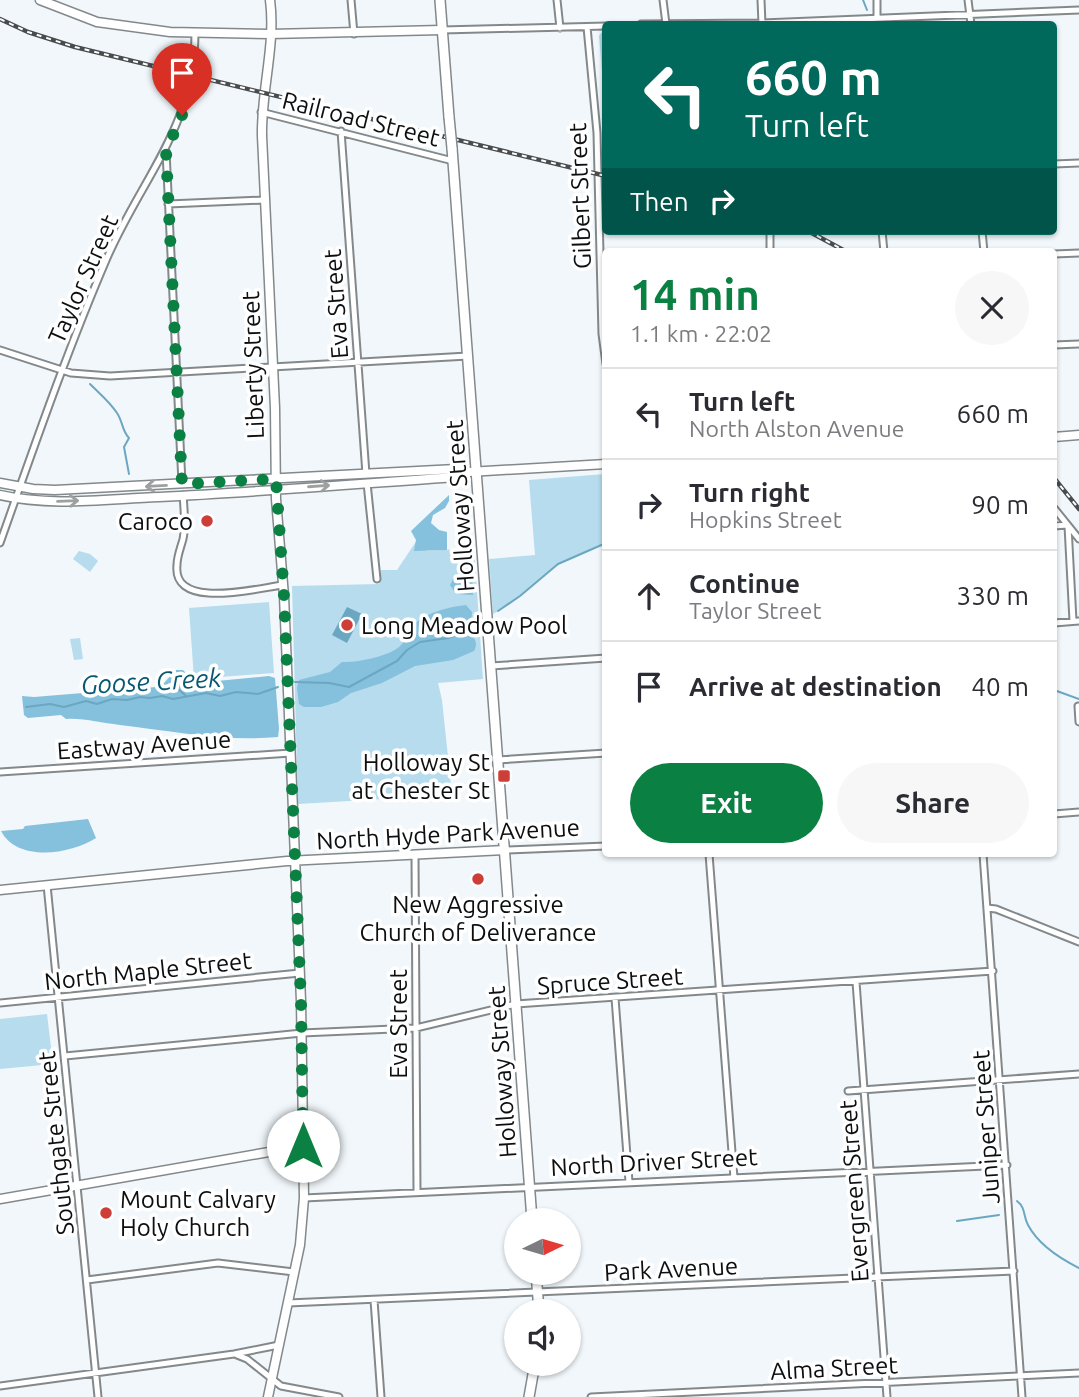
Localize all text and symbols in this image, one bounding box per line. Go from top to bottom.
pin [152,43,212,115]
icon: left [630,49,721,140]
text: 660 m [745,49,882,104]
icon: arrive [163,54,201,92]
street label: Railroad Street [279,86,443,152]
text: Turn left [745,107,869,143]
street label: Gilbert Street [564,122,596,270]
icon: right [703,182,741,220]
text: Then [630,187,689,216]
street label: Taylor Street [43,210,124,348]
street label: Eva Street [319,248,353,360]
text: 14 min [630,271,760,318]
button: close [955,271,1029,345]
street label: Liberty Street [237,290,269,439]
text: 1.1 km · 22:02 [630,321,772,346]
text: Turn left [689,387,795,416]
icon: left [630,395,668,433]
text: 660 m [957,399,1029,428]
text: North Alston Avenue [689,416,904,441]
street label: Holloway Street [440,419,479,593]
text: Turn right [689,478,810,507]
one-way arrow [145,479,168,492]
one-way arrow [307,480,330,493]
icon: right [630,486,668,524]
text: 90 m [971,490,1029,519]
one-way arrow [56,494,79,508]
text: Hopkins Street [689,507,842,532]
place label: Caroco [118,508,193,535]
marker: Caroco [199,513,215,529]
text: Continue [689,569,800,598]
icon: ahead [630,577,668,615]
text: 330 m [957,581,1029,610]
text: Taylor Street [689,598,821,623]
place label: Long Meadow Pool [361,612,567,639]
marker: Long Meadow Pool [339,617,355,633]
water label: Goose Creek [80,663,223,699]
icon: arrive [630,668,668,706]
text: Arrive at destination [689,672,942,701]
text: 40 m [971,672,1029,701]
street label: Eastway Avenue [56,725,232,765]
place label: Holloway St at Chester St [351,749,491,804]
button: Exit [630,763,823,843]
button: Share [837,763,1029,843]
marker: Holloway St at Chester St [496,768,512,784]
street label: North Hyde Park Avenue [315,814,581,854]
marker: New Aggressive Church of Deliverance [470,871,486,887]
place label: New Aggressive Church of Deliverance [360,891,596,946]
street label: North Maple Street [43,947,253,995]
street label: Spruce Street [536,962,684,1000]
street label: Eva Street [385,969,412,1079]
street label: Holloway Street [482,985,521,1159]
street label: Southgate Street [33,1049,79,1236]
street label: Juniper Street [967,1049,1005,1205]
street label: Evergreen Street [834,1098,874,1283]
position arrow [266,1109,340,1183]
street label: North Driver Street [550,1143,759,1181]
place label: Mount Calvary Holy Church [120,1186,276,1241]
marker: Mount Calvary Holy Church [98,1205,114,1221]
north arrow [504,1208,581,1284]
map controls [504,1208,581,1376]
street label: Park Avenue [603,1252,739,1286]
button: sound [504,1299,581,1376]
street label: Alma Street [770,1351,899,1385]

